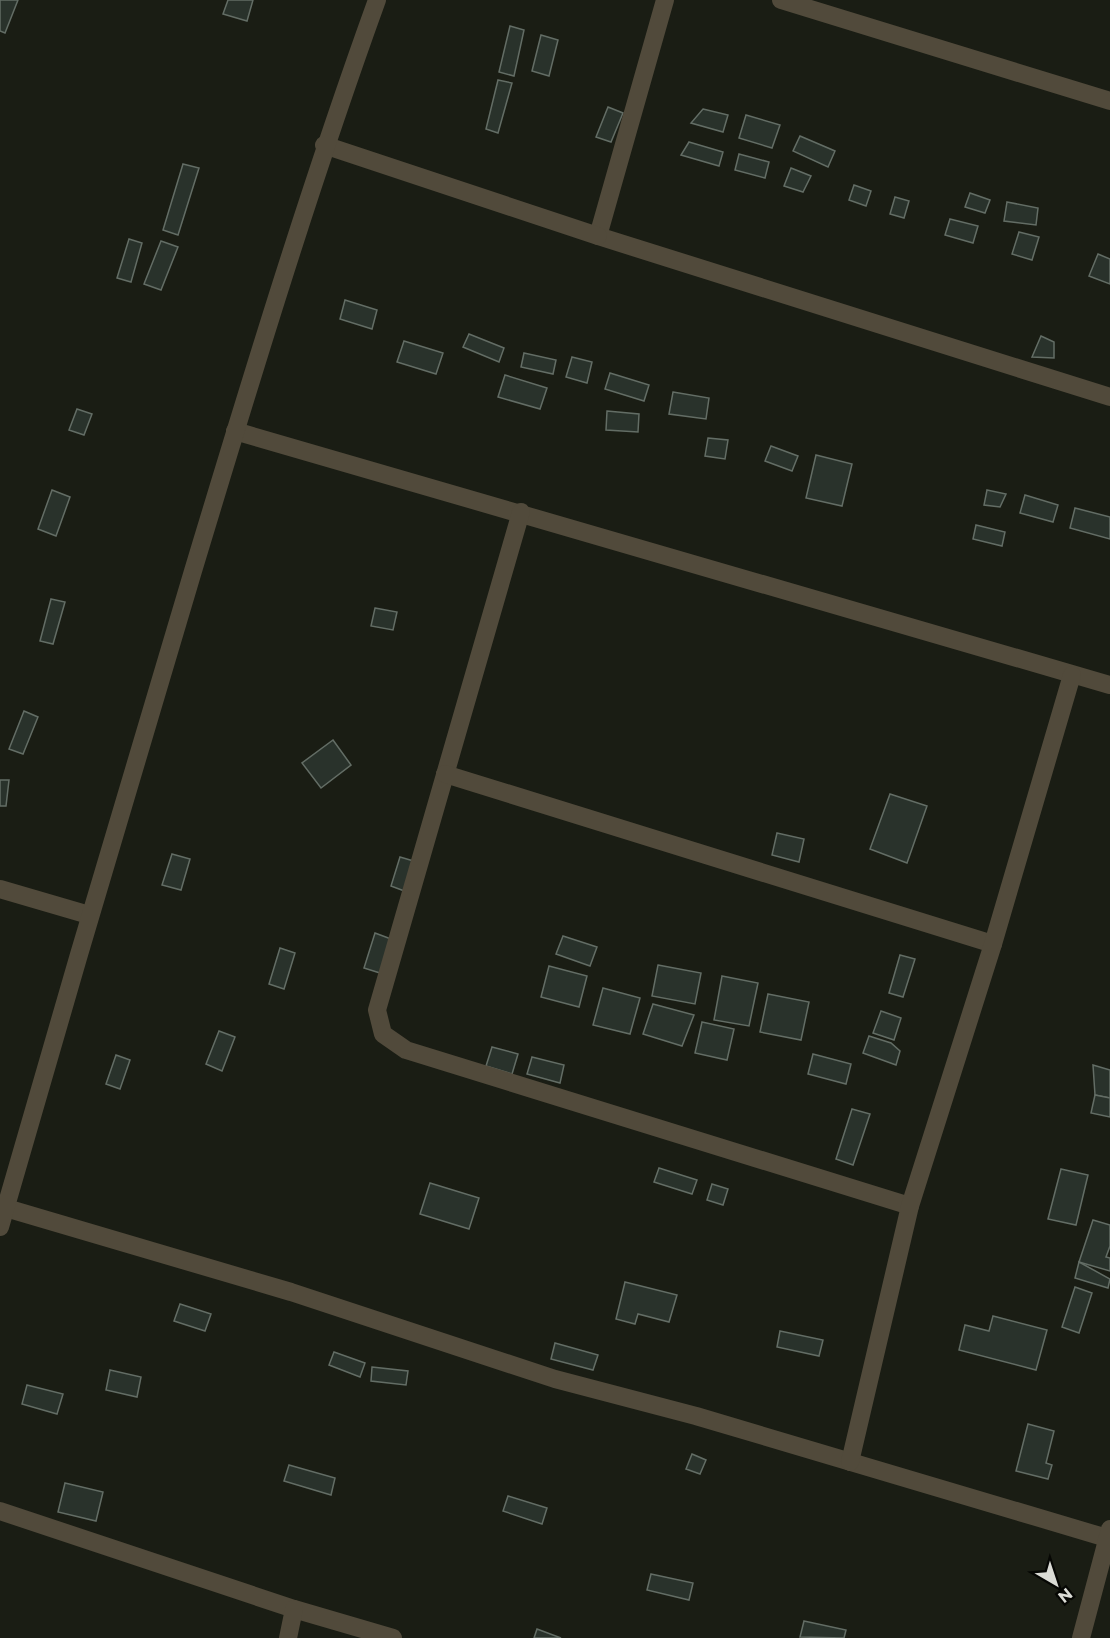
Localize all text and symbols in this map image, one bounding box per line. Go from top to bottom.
north arrow [1026,1554,1086,1614]
text: N [1054,1584,1076,1607]

